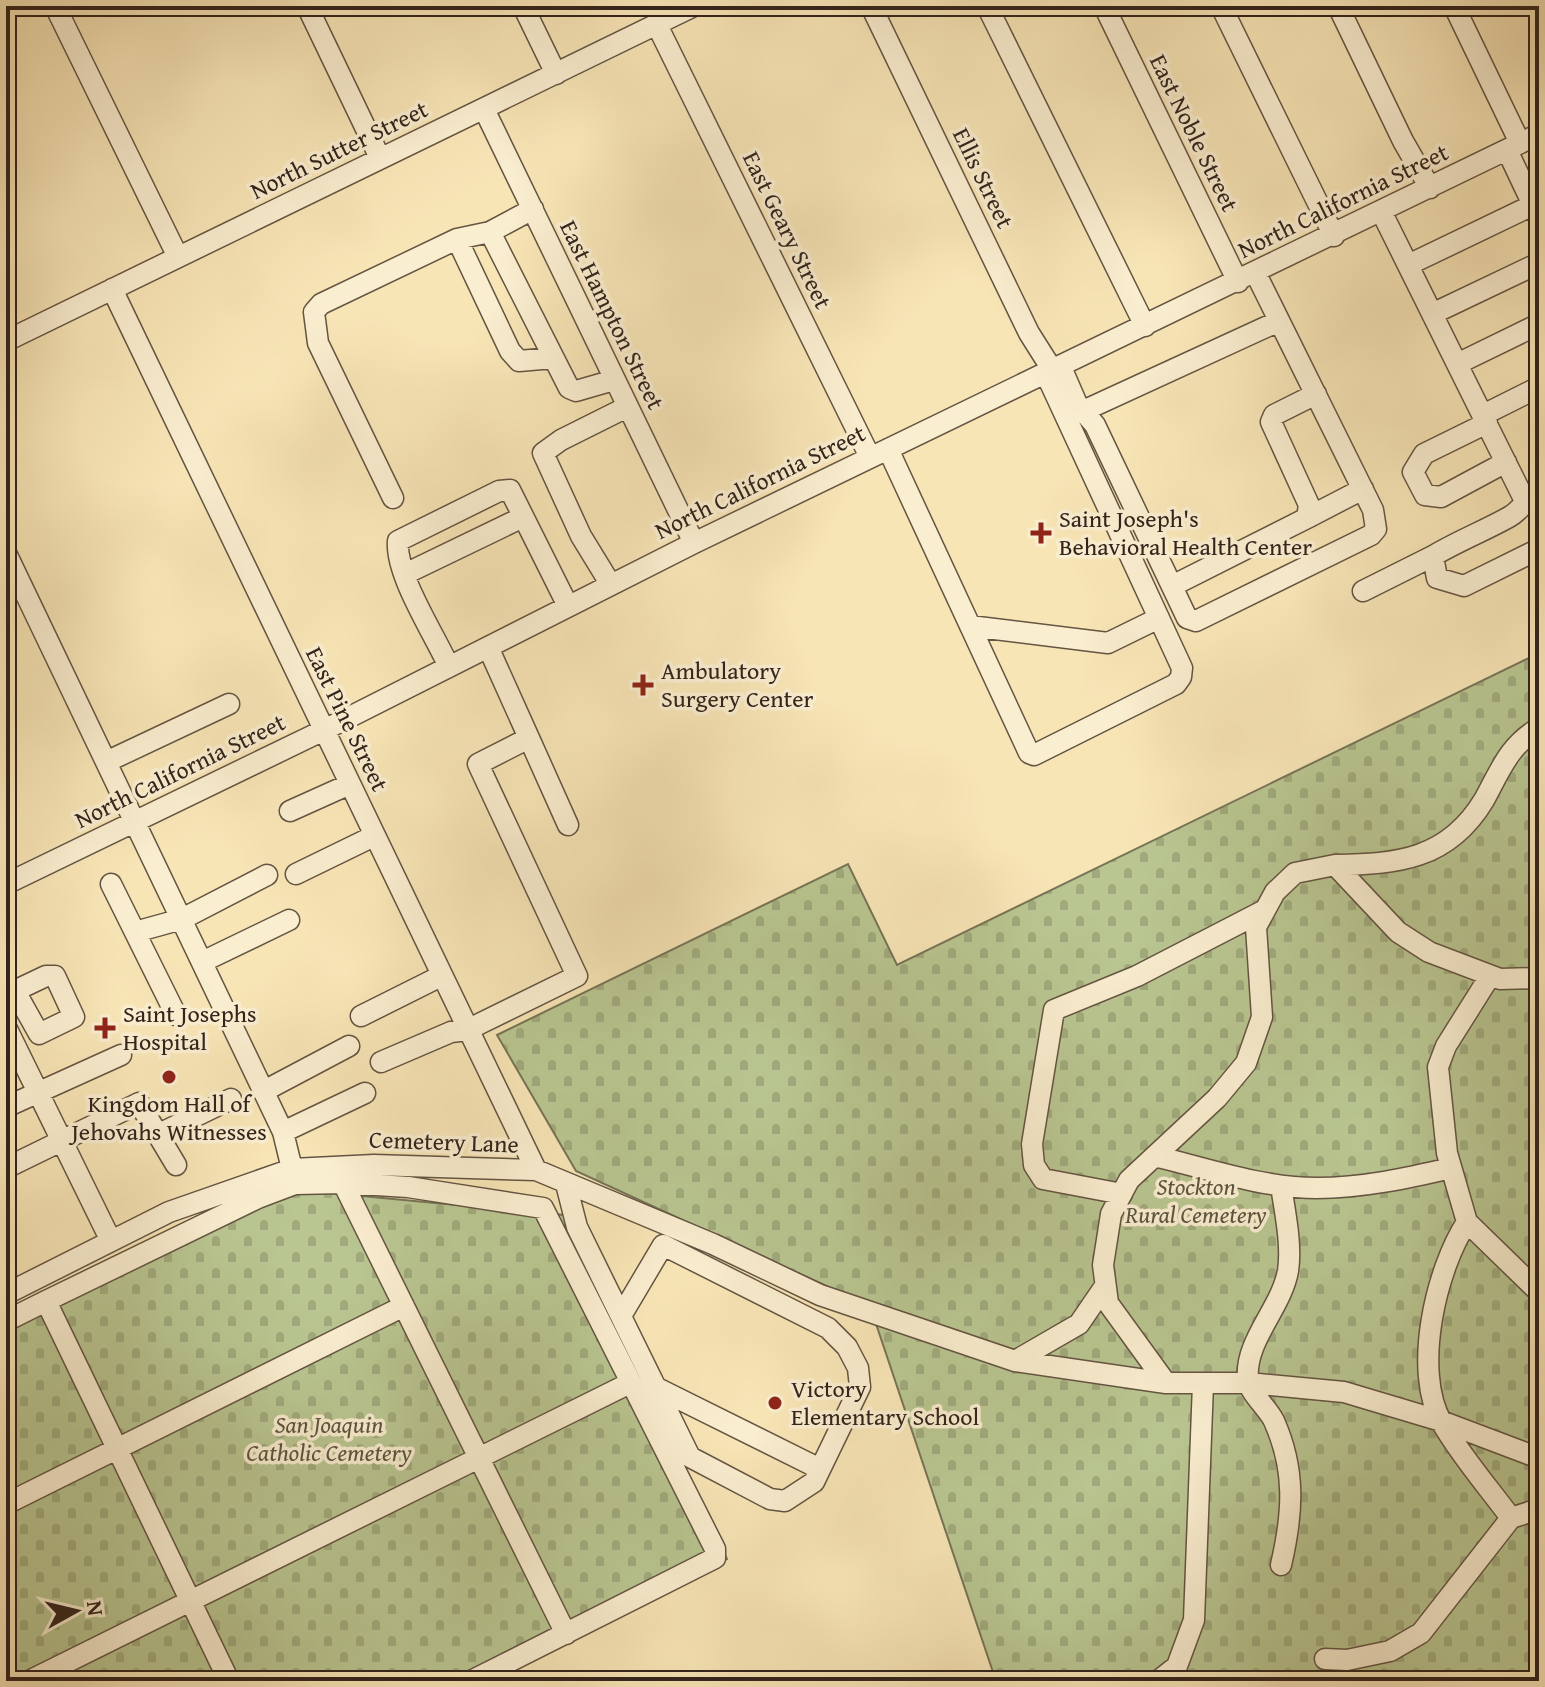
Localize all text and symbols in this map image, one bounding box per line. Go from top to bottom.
street label: East Noble Street [1141,48,1248,218]
street label: North Sutter Street [244,91,434,208]
street label: Ellis Street [944,122,1023,234]
street label: North California Street [1232,134,1454,267]
street label: East Geary Street [734,145,841,315]
street label: East Hampton Street [551,214,674,416]
street label: North California Street [649,415,871,548]
place label: Saint Joseph's Behavioral Health Center [1059,501,1312,564]
marker: Saint Joseph's Behavioral Health Center [1030,522,1052,544]
street label: East Pine Street [297,640,398,798]
place label: Ambulatory Surgery Center [661,653,813,716]
marker: Ambulatory Surgery Center [632,674,654,696]
street label: North California Street [69,704,291,837]
place label: Saint Josephs Hospital [123,996,257,1059]
marker: Saint Josephs Hospital [94,1017,116,1039]
marker: Kingdom Hall of Jehovahs Witnesses [160,1068,178,1086]
place label: Kingdom Hall of Jehovahs Witnesses [68,1086,267,1149]
street label: Cemetery Lane [369,1121,519,1162]
park label: Stockton Rural Cemetery [1124,1169,1267,1232]
place label: Victory Elementary School [791,1371,979,1434]
marker: Victory Elementary School [766,1394,784,1412]
park label: San Joaquin Catholic Cemetery [246,1407,412,1470]
north arrow [36,1571,116,1651]
text: N [79,1599,113,1618]

